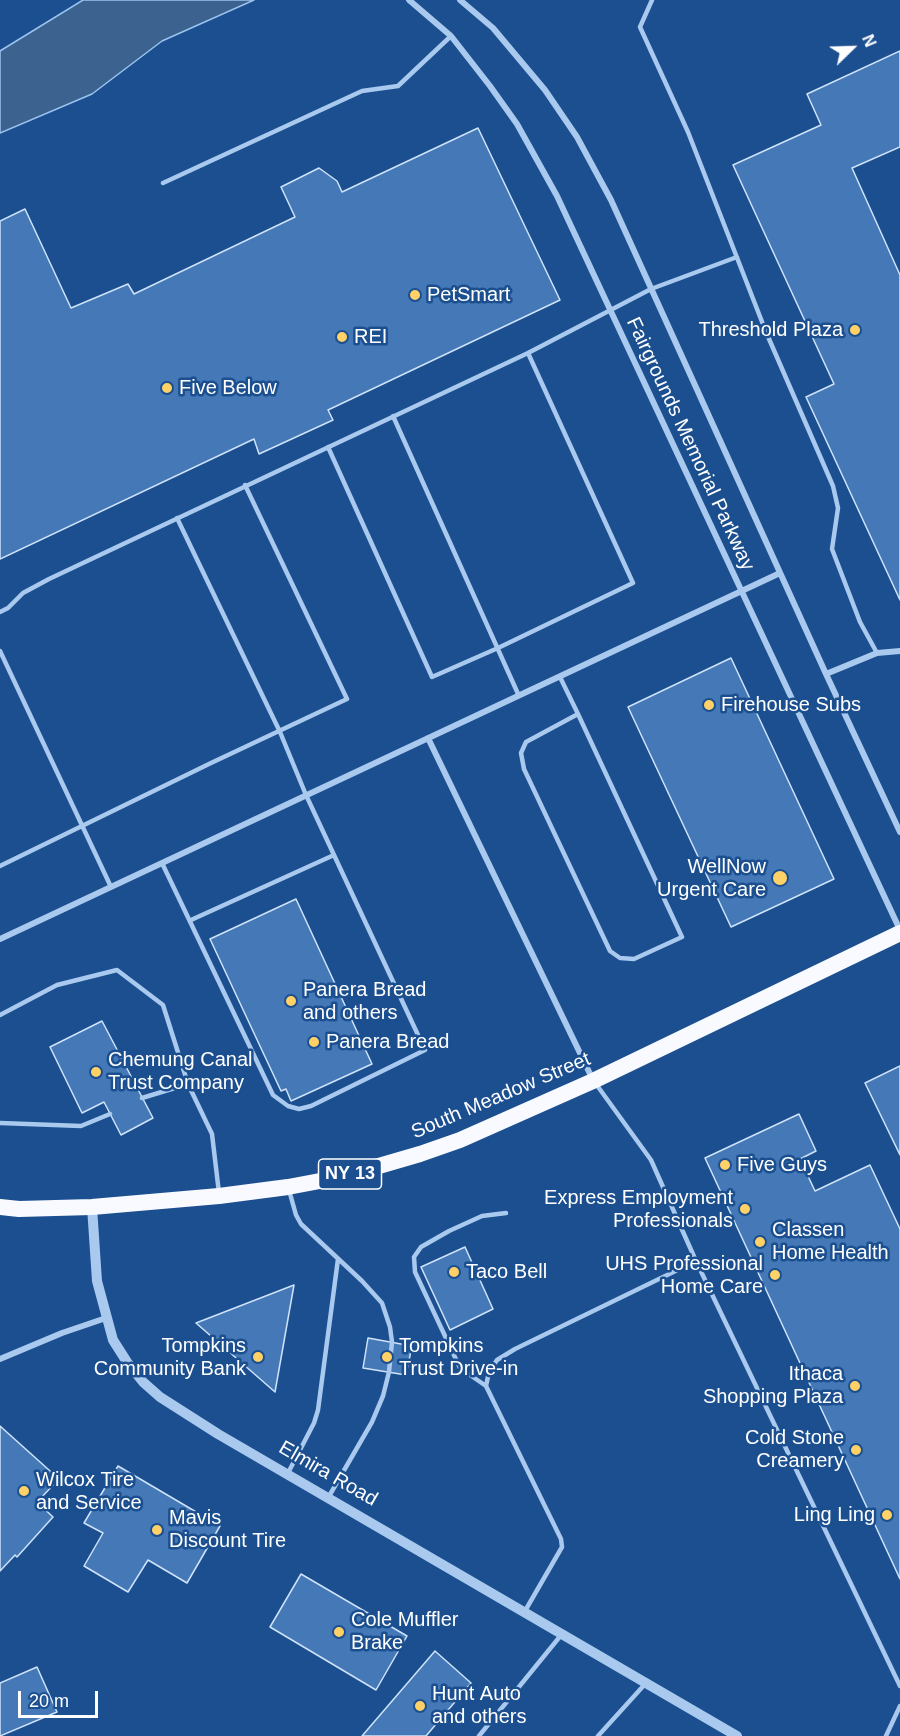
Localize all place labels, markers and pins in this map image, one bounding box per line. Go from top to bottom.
place label: PetSmart [427,283,510,307]
marker: PetSmart [408,288,422,302]
place label: Threshold Plaza [698,318,843,342]
marker: Threshold Plaza [848,323,862,337]
place label: REI [354,325,387,349]
marker: REI [335,330,349,344]
place label: Five Below [179,376,277,400]
marker: Five Below [160,381,174,395]
place label: Firehouse Subs [721,693,861,717]
marker: Firehouse Subs [702,698,716,712]
place label: WellNow Urgent Care [657,855,766,902]
marker: WellNow Urgent Care [771,869,789,887]
place label: Panera Bread and others [303,978,426,1025]
marker: Panera Bread and others [284,994,298,1008]
place label: Panera Bread [326,1030,449,1054]
marker: Panera Bread [307,1035,321,1049]
place label: Chemung Canal Trust Company [108,1048,253,1095]
marker: Chemung Canal Trust Company [89,1065,103,1079]
place label: Five Guys [737,1153,827,1177]
marker: Five Guys [718,1158,732,1172]
place label: Express Employment Professionals [544,1186,733,1233]
marker: Express Employment Professionals [738,1202,752,1216]
place label: Classen Home Health [772,1218,889,1265]
marker: Classen Home Health [753,1235,767,1249]
place label: UHS Professional Home Care [605,1252,763,1299]
place label: Taco Bell [466,1260,547,1284]
marker: Taco Bell [447,1265,461,1279]
marker: UHS Professional Home Care [768,1268,782,1282]
place label: Tompkins Community Bank [94,1334,246,1381]
place label: Tompkins Trust Drive-in [399,1334,518,1381]
marker: Tompkins Community Bank [251,1350,265,1364]
marker: Tompkins Trust Drive-in [380,1350,394,1364]
place label: Ithaca Shopping Plaza [703,1362,843,1409]
marker: Ithaca Shopping Plaza [848,1379,862,1393]
place label: Cold Stone Creamery [745,1426,844,1473]
marker: Cold Stone Creamery [849,1443,863,1457]
place label: Wilcox Tire and Service [36,1468,142,1515]
marker: Wilcox Tire and Service [17,1484,31,1498]
place label: Ling Ling [794,1503,875,1527]
place label: Mavis Discount Tire [169,1506,286,1553]
marker: Ling Ling [880,1508,894,1522]
marker: Mavis Discount Tire [150,1523,164,1537]
place label: Cole Muffler Brake [351,1608,458,1655]
marker: Cole Muffler Brake [332,1625,346,1639]
place label: Hunt Auto and others [432,1682,527,1729]
marker: Hunt Auto and others [413,1699,427,1713]

